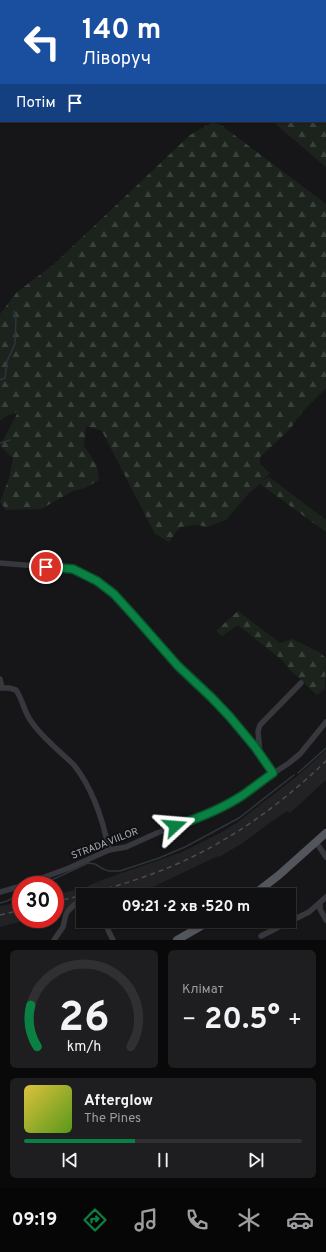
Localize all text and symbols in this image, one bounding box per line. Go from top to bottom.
text: 140 m [82,13,161,49]
icon: left [16,16,68,68]
text: Ліворуч [82,48,151,71]
icon: arrive [64,92,86,114]
text: Потім [16,94,56,113]
pin [29,550,63,584]
icon: arrive [35,556,57,578]
position arrow [154,805,196,847]
street label: STRADA VIILOR [70,825,140,863]
speed limit sign: 30 [12,876,64,928]
text: 09:21 · 2 хв · 520 m [122,898,250,917]
text: Клімат [182,982,224,998]
text: 26 [59,993,110,1046]
text: 20.5° [204,1002,280,1039]
text: − [182,1007,196,1034]
text: + [288,1007,302,1034]
text: km/h [67,1038,101,1056]
text: Afterglow [84,1092,153,1111]
text: The Pines [84,1111,141,1127]
icon: previous [59,1149,81,1171]
icon: pause [152,1149,174,1171]
icon: next [245,1149,267,1171]
icon: directions [81,1206,109,1234]
icon: music [132,1206,160,1234]
icon: phone [183,1206,211,1234]
icon: climate [235,1206,263,1234]
icon: car [286,1206,314,1234]
text: 09:19 [12,1209,57,1232]

